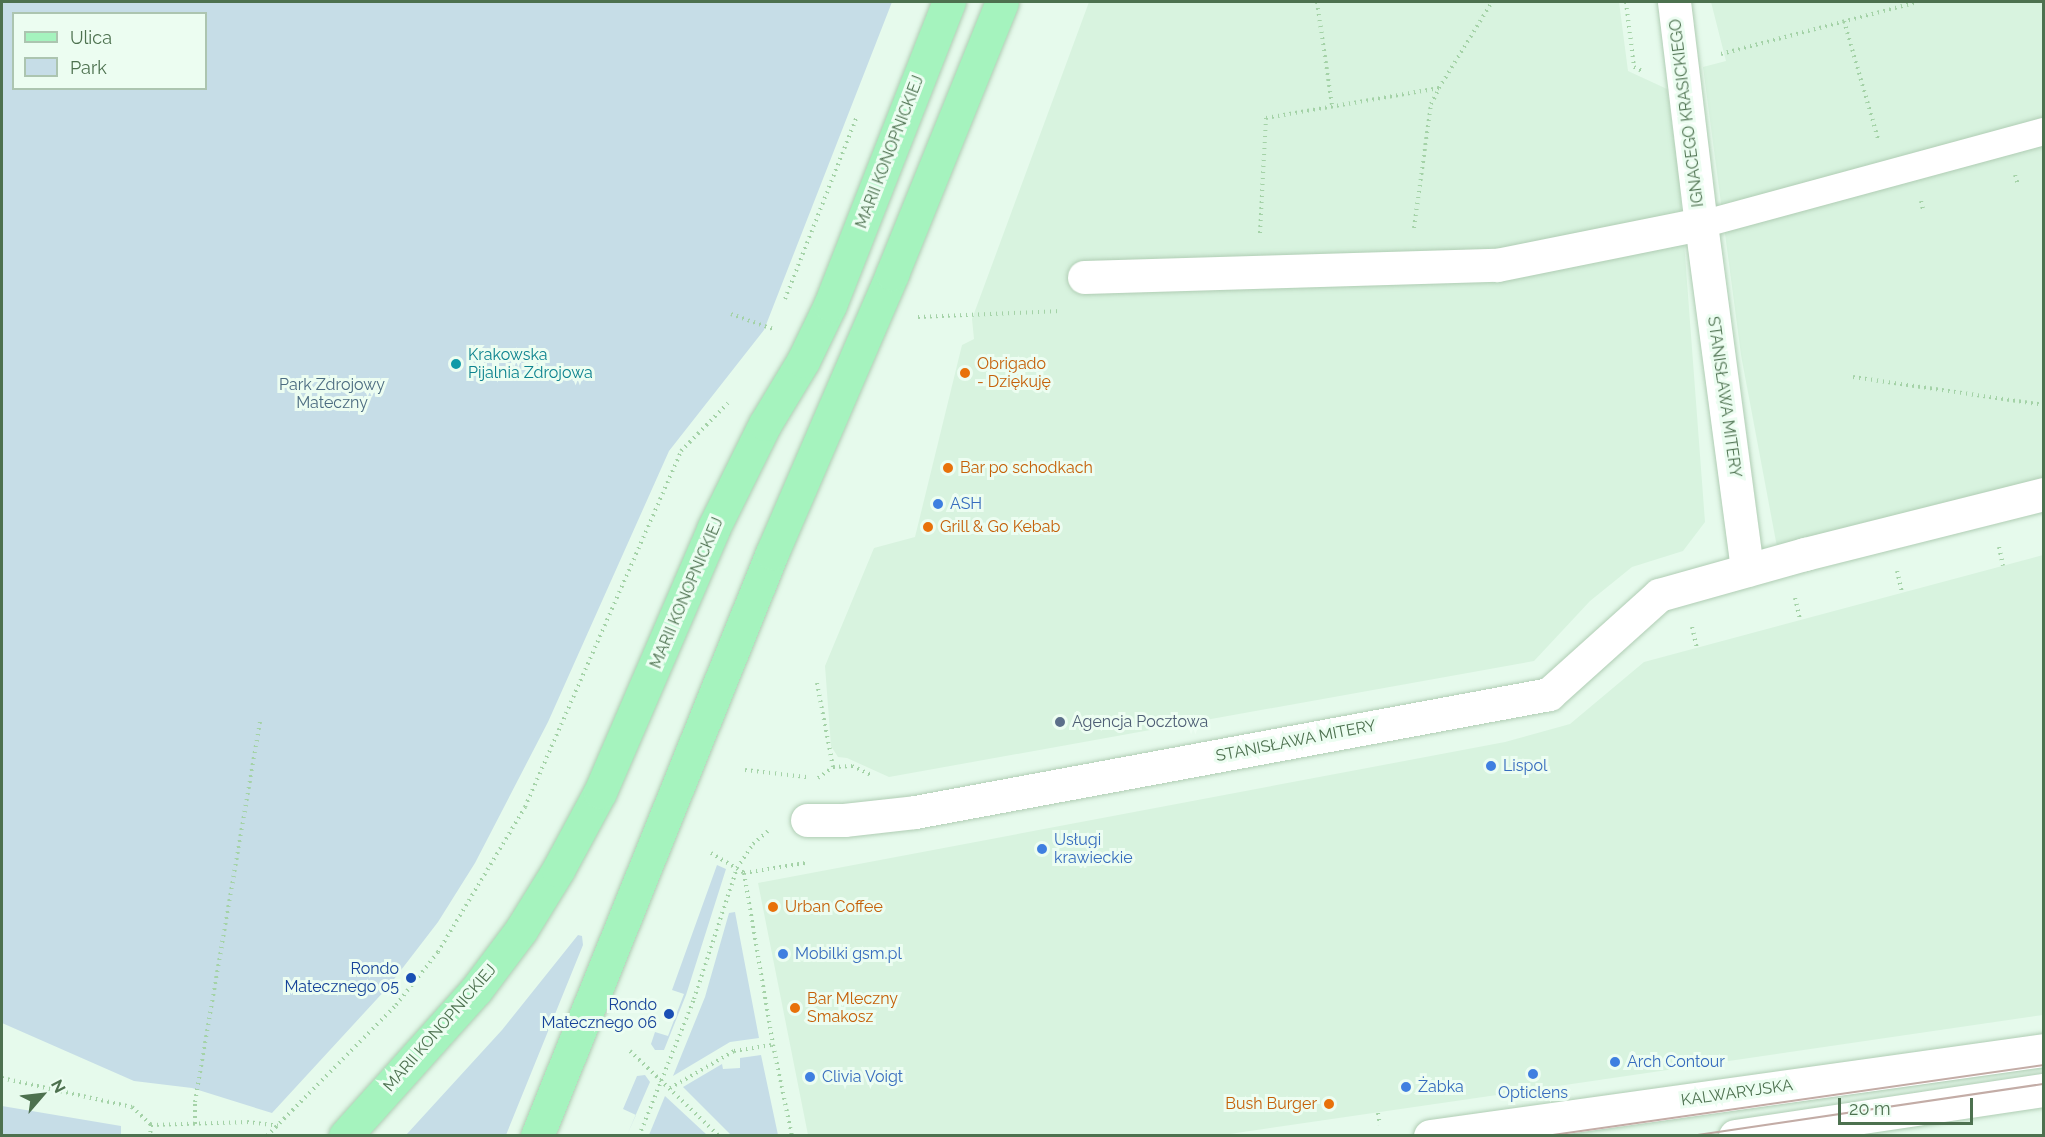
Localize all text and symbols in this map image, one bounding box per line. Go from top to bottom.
legend [12,12,207,90]
street label: IGNACEGO KRASICKIEGO [1666,18,1708,208]
text: Ulica [70,27,112,48]
text: Park [70,57,107,78]
street label: MARII KONOPNICKIEJ [852,73,928,231]
street label: STANISŁAWA MITERY [1703,315,1745,479]
place label: Krakowska Pijalnia Zdrojowa [468,345,593,383]
place label: Obrigado - Dziękuję [977,354,1051,392]
marker: Krakowska Pijalnia Zdrojowa [449,357,463,371]
marker: Obrigado - Dziękuję [958,366,972,380]
park label: Park Zdrojowy Mateczny [279,375,385,413]
place label: Bar po schodkach [960,458,1093,478]
marker: Bar po schodkach [941,461,955,475]
place label: ASH [950,494,982,514]
marker: ASH [931,497,945,511]
street label: MARII KONOPNICKIEJ [646,515,728,671]
place label: Grill & Go Kebab [940,517,1061,537]
marker: Grill & Go Kebab [921,520,935,534]
place label: Agencja Pocztowa [1072,712,1208,732]
marker: Agencja Pocztowa [1053,715,1067,729]
street label: STANISŁAWA MITERY [1214,716,1378,766]
place label: Lispol [1503,756,1547,776]
marker: Lispol [1484,759,1498,773]
place label: Usługi krawieckie [1054,830,1133,868]
marker: Usługi krawieckie [1035,842,1049,856]
place label: Urban Coffee [785,897,883,917]
marker: Urban Coffee [766,900,780,914]
place label: Mobilki gsm.pl [795,944,902,964]
marker: Mobilki gsm.pl [776,947,790,961]
place label: Rondo Matecznego 05 [284,959,399,997]
street label: MARII KONOPNICKIEJ [380,960,500,1096]
marker: Rondo Matecznego 05 [404,971,418,985]
place label: Bar Mleczny Smakosz [807,989,898,1027]
place label: Rondo Matecznego 06 [541,995,657,1033]
marker: Bar Mleczny Smakosz [788,1001,802,1015]
marker: Rondo Matecznego 06 [662,1007,676,1021]
place label: Arch Contour [1627,1052,1725,1072]
marker: Arch Contour [1608,1055,1622,1069]
north arrow [12,1065,72,1125]
place label: Clivia Voigt [822,1067,904,1087]
marker: Opticlens [1526,1067,1540,1081]
marker: Clivia Voigt [803,1070,817,1084]
text: N [47,1076,70,1096]
street label: KALWARYJSKA [1680,1076,1794,1110]
place label: Żabka [1418,1077,1464,1097]
marker: Żabka [1399,1080,1413,1094]
place label: Opticlens [1498,1083,1568,1103]
scale bar [1841,1086,1976,1124]
place label: Bush Burger [1225,1094,1317,1114]
marker: Bush Burger [1322,1097,1336,1111]
text: 20 m [1849,1098,1891,1119]

